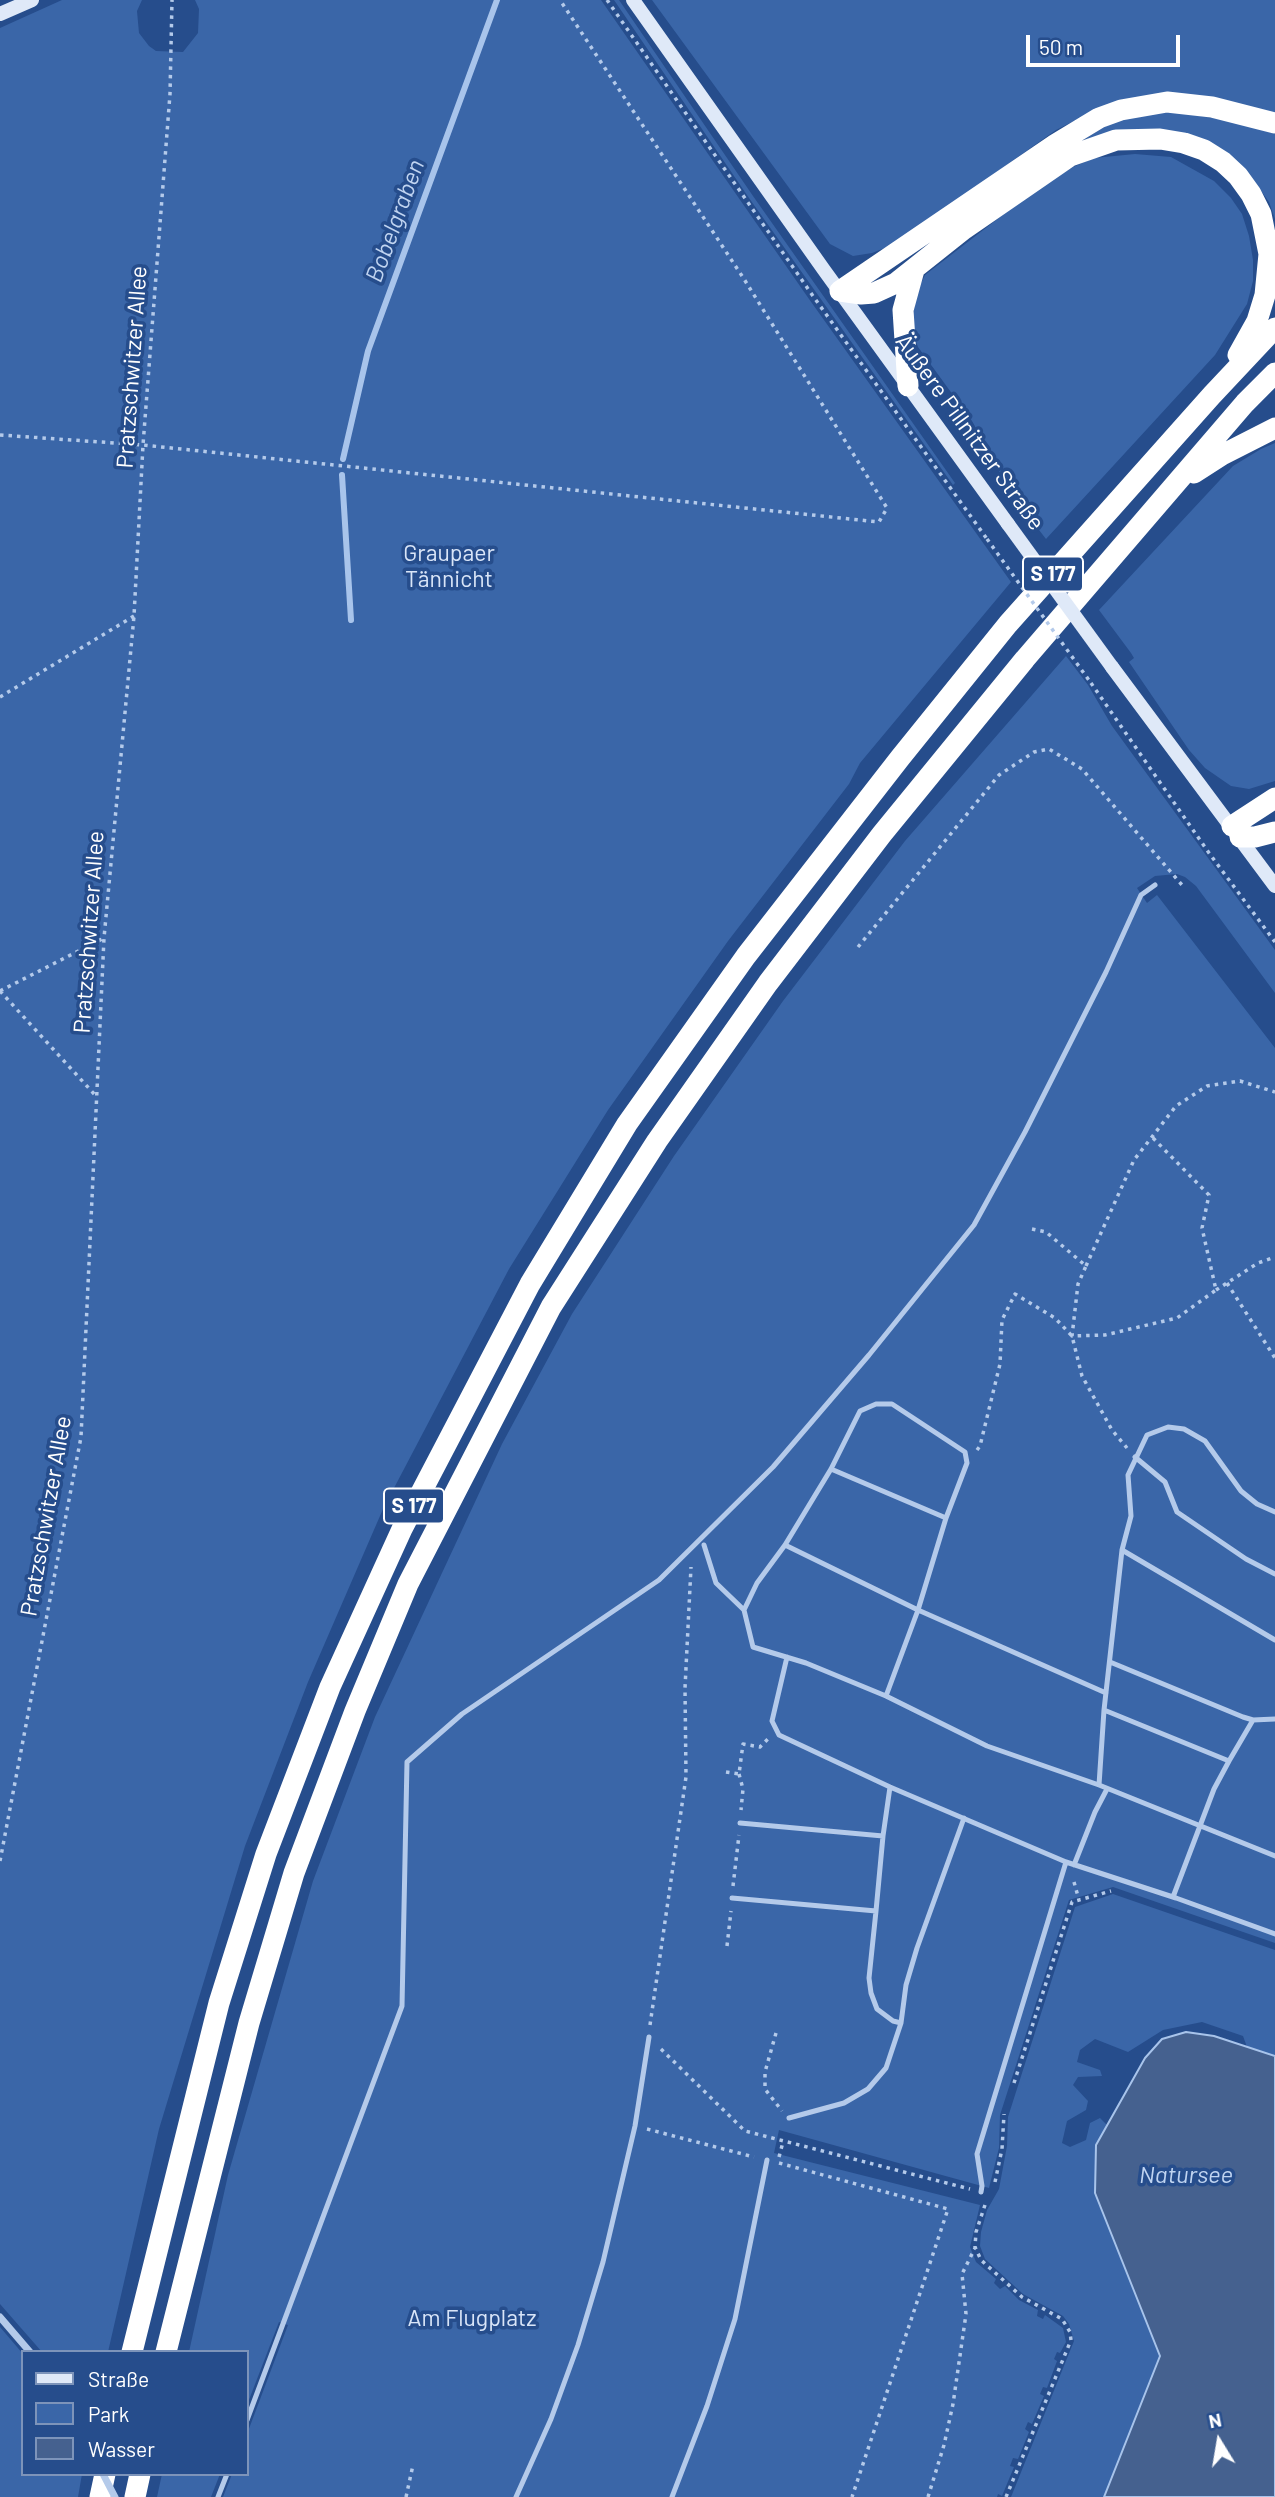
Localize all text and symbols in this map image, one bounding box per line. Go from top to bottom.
scale bar [1030,21,1184,65]
text: 50 m [1039,34,1083,59]
water label: Bobelgraben [360,156,430,286]
street label: Pratzschwitzer Allee [111,265,153,469]
street label: Äußere Pillnitzer Straße [890,329,1050,535]
park label: Graupaer Tännicht [403,539,495,593]
road number: S 177 [1023,556,1083,592]
street label: Pratzschwitzer Allee [68,830,110,1034]
street label: Pratzschwitzer Allee [15,1414,77,1618]
road number: S 177 [384,1488,444,1524]
water label: Natursee [1139,2161,1233,2189]
park label: Am Flugplatz [408,2304,536,2332]
legend [21,2350,248,2476]
text: Straße [88,2366,149,2391]
text: Park [88,2401,129,2426]
north arrow [1184,2406,1254,2476]
text: N [1206,2407,1223,2432]
text: Wasser [88,2436,155,2461]

